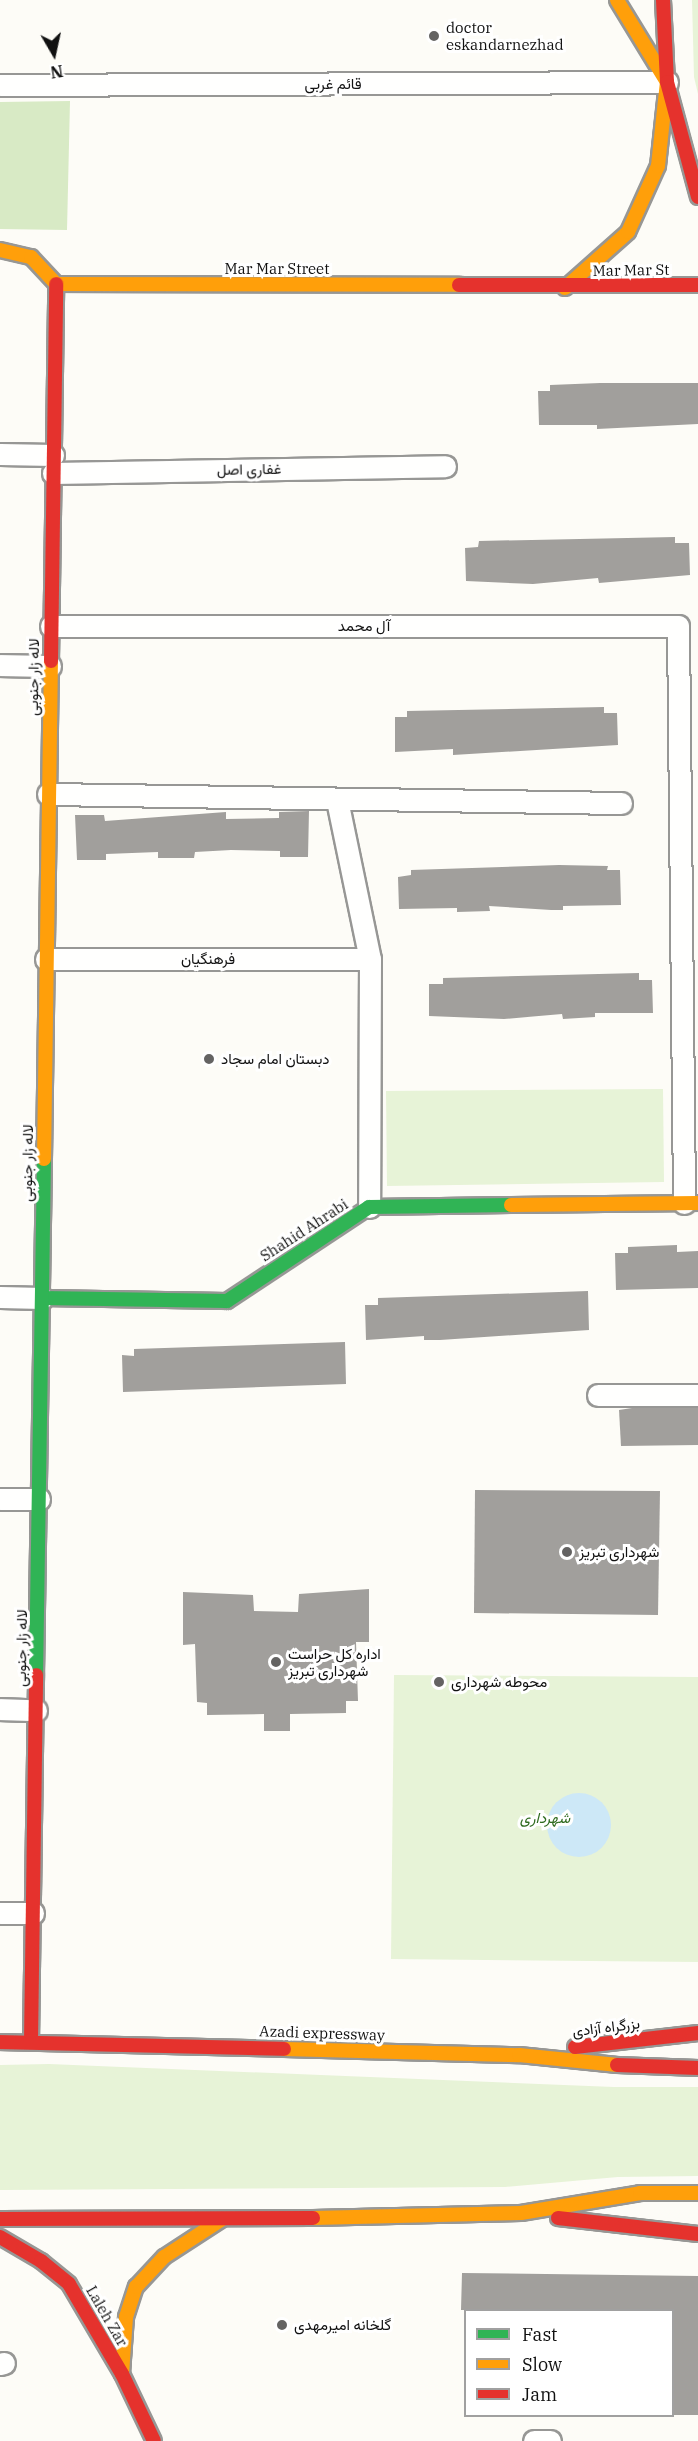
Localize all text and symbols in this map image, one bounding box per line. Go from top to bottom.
place label: doctor eskandarnezhad [446,18,564,53]
north arrow [24,24,84,84]
marker: doctor eskandarnezhad [427,29,441,43]
text: N [49,61,65,83]
street label: قائم غربی [304,75,362,93]
street label: Mar Mar Street [225,260,329,278]
street label: Mar Mar St [592,260,670,280]
street label: غفاری اصل [217,459,281,479]
street label: آل محمد [338,617,390,635]
street label: لاله زار جنوبی [23,638,43,716]
street label: فرهنگیان [181,950,235,968]
place label: دبستان امام سجاد [221,1050,330,1068]
marker: دبستان امام سجاد [202,1052,216,1066]
street label: لاله زار جنوبی [17,1124,37,1202]
street label: Shahid Ahrabi [257,1195,351,1265]
place label: شهرداری تبریز [579,1543,659,1561]
marker: شهرداری تبریز [560,1545,574,1559]
street label: لاله زار جنوبی [11,1609,31,1687]
place label: اداره کل حراست شهرداری تبریز [288,1644,381,1679]
marker: اداره کل حراست شهرداری تبریز [269,1655,283,1669]
place label: محوطه شهرداری [451,1673,547,1691]
marker: محوطه شهرداری [432,1675,446,1689]
park label: شهرداری [520,1809,570,1827]
street label: بزرگراه آزادی [571,2014,641,2040]
street label: Azadi expressway [259,2022,385,2044]
street label: Laleh Zar [82,2283,132,2349]
legend [464,2309,674,2417]
place label: گلخانه امیرمهدی [294,2316,391,2334]
marker: گلخانه امیرمهدی [275,2318,289,2332]
text: Fast [522,2323,557,2346]
text: Slow [522,2353,562,2376]
text: Jam [522,2383,557,2406]

